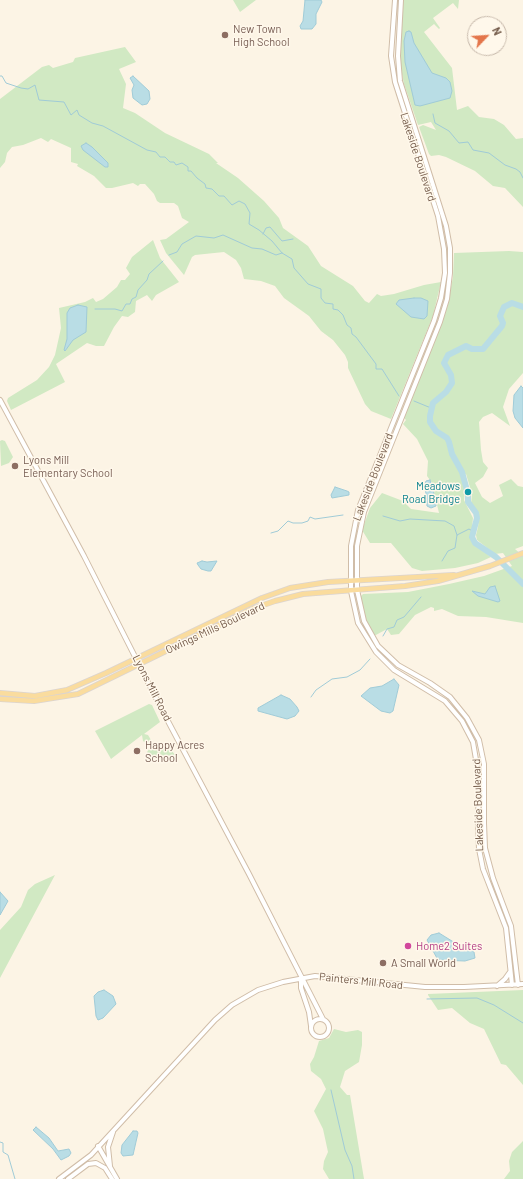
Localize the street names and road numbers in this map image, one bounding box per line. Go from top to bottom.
street label: Lakeside Boulevard [397,111,439,203]
street label: Lakeside Boulevard [350,431,396,523]
street label: Owings Mills Boulevard [163,599,267,657]
street label: Lyons Mill Road [130,653,174,723]
street label: Lakeside Boulevard [470,758,486,852]
street label: Painters Mill Road [318,970,404,992]

